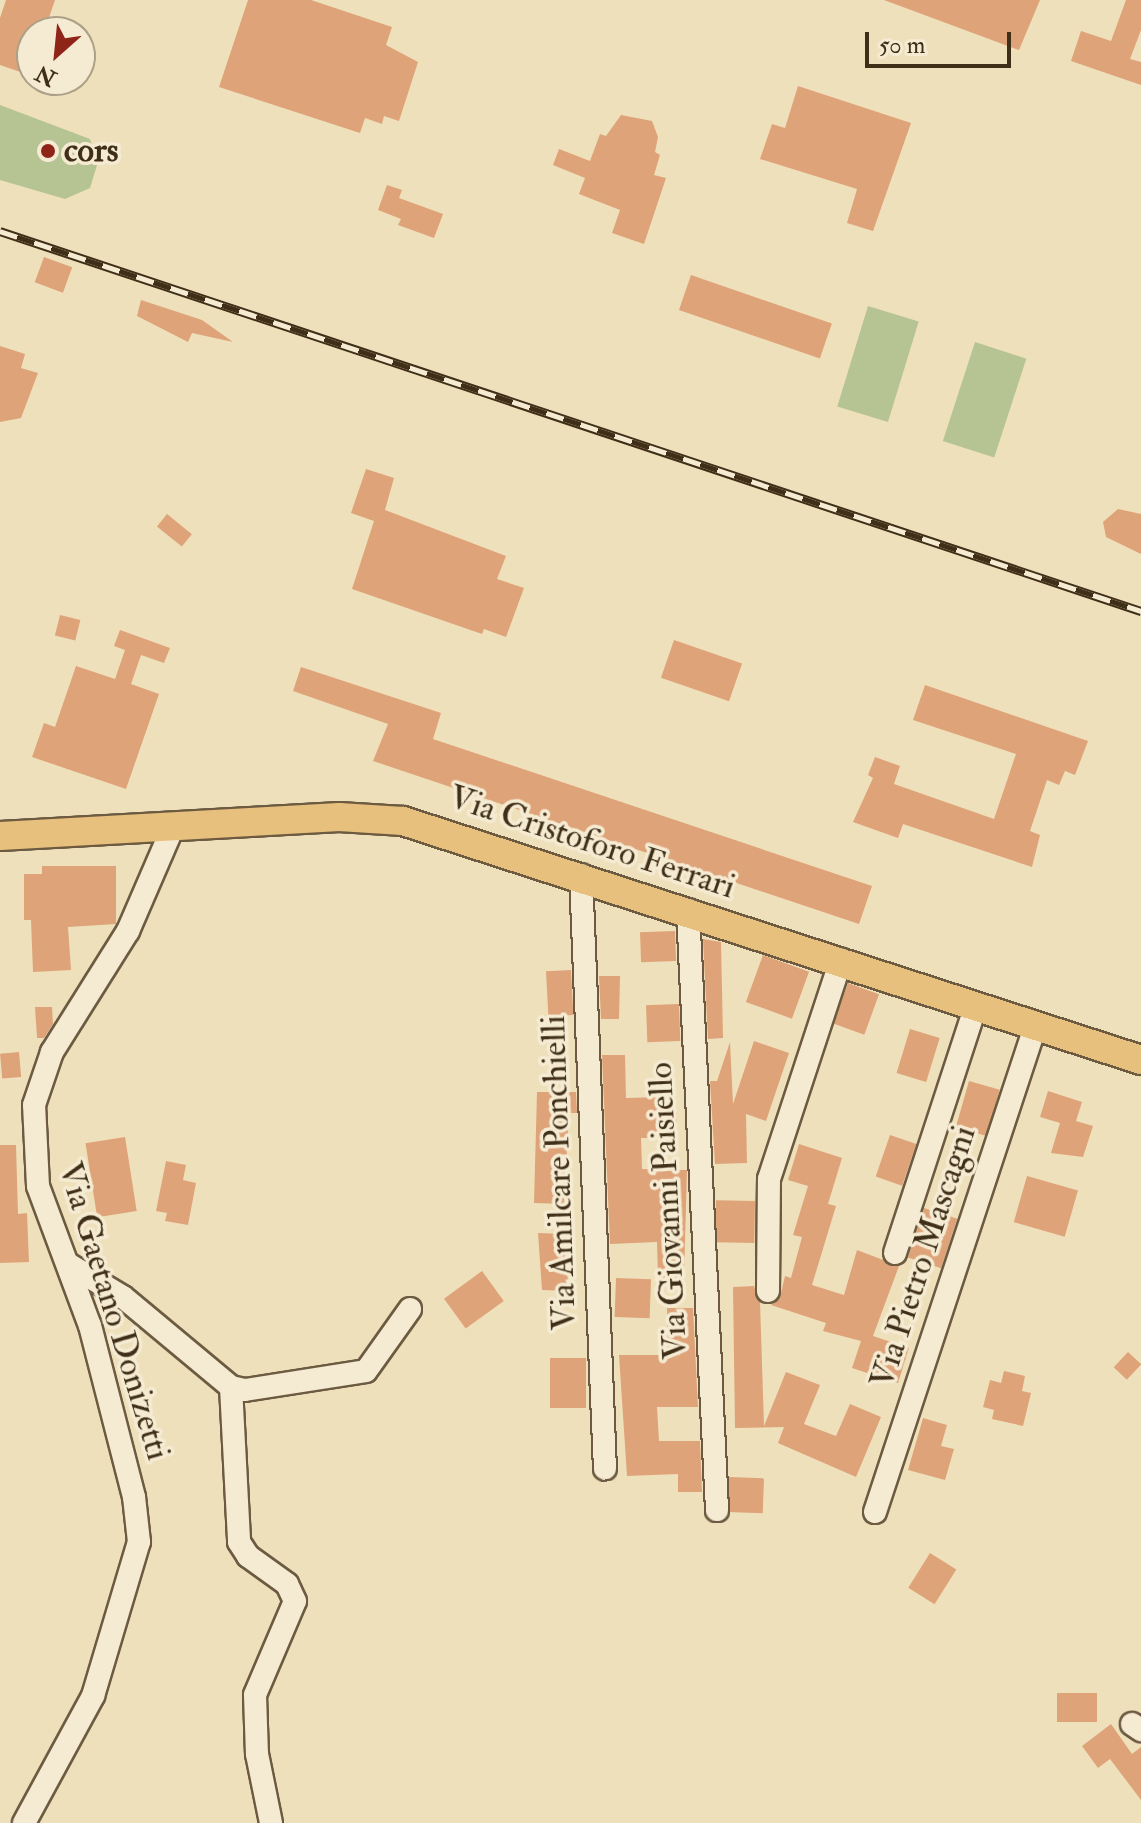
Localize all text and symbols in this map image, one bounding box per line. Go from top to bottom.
north arrow [16,16,96,96]
scale bar [869,16,1015,66]
text: 50 m [879,30,925,61]
text: N [31,59,61,93]
place label: cors [64,131,118,171]
marker: cors [39,142,57,160]
street label: Via Cristoforo Ferrari [444,777,740,907]
street label: Via Amilcare Ponchielli [533,1015,585,1331]
street label: Via Giovanni Paisiello [640,1061,696,1361]
street label: Via Pietro Mascagni [861,1121,985,1393]
street label: Via Gaetano Donizetti [49,1157,179,1465]

